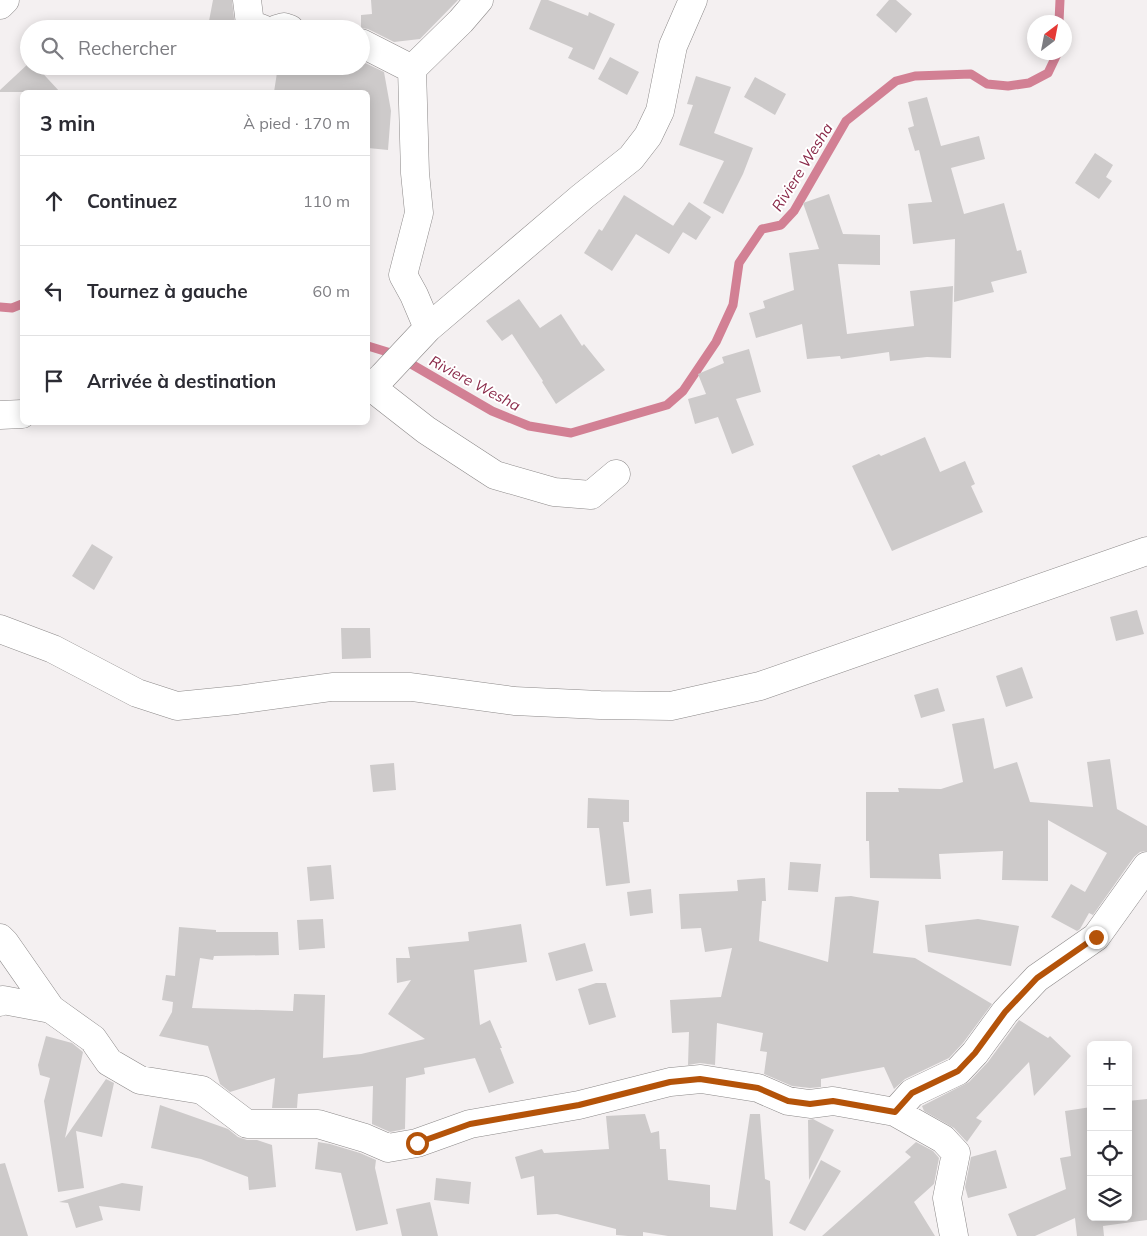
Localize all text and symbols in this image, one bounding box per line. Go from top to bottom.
north arrow [1027,15,1072,60]
search box [20,20,370,75]
icon: search [38,34,66,62]
text: Rechercher [78,36,177,60]
text: 3 min [40,110,95,136]
text: À pied · 170 m [243,113,350,133]
water label: Riviere Wesha [767,119,837,215]
icon: ahead [40,187,68,215]
text: Continuez [87,189,177,213]
text: 110 m [303,191,350,211]
icon: left [40,277,68,305]
text: Tournez à gauche [87,279,248,303]
text: 60 m [313,281,350,301]
water label: Riviere Wesha [426,351,524,415]
icon: arrive [40,367,68,395]
text: Arrivée à destination [87,369,276,393]
route end [1085,926,1108,949]
map controls [1087,1041,1132,1221]
button: + [1087,1041,1132,1086]
button: − [1087,1086,1132,1131]
button: locate [1087,1131,1132,1176]
route start [406,1132,429,1155]
button: layers [1087,1176,1132,1221]

